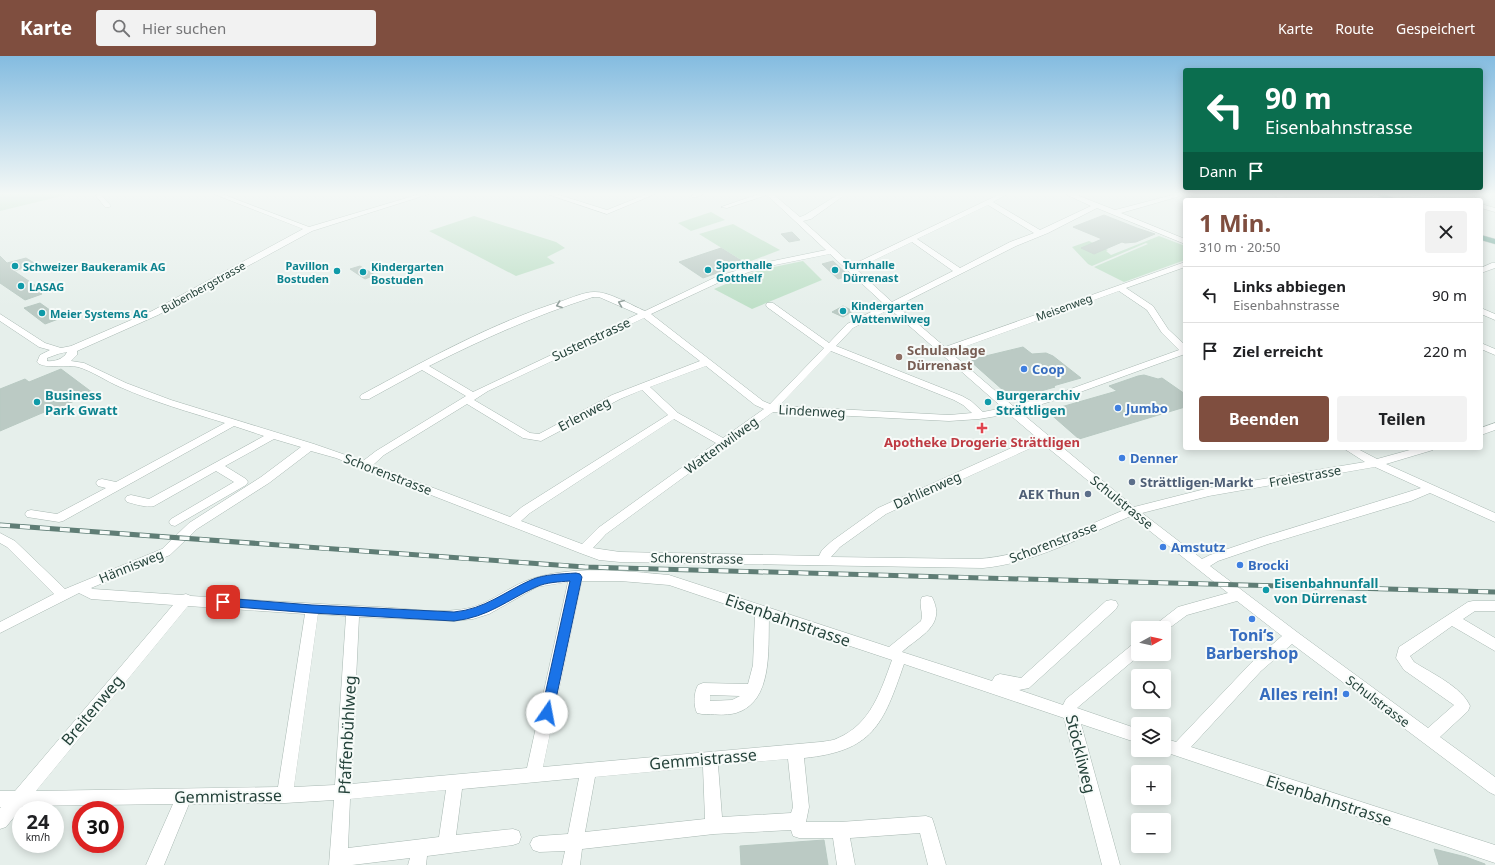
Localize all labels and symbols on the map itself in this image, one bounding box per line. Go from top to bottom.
place label: Sporthalle Gotthelf [716,257,773,285]
place label: Turnhalle Dürrenast [843,257,899,285]
street label: Bubenbergstrasse [158,258,248,316]
place label: Pavillon Bostuden [277,258,329,286]
place label: Schweizer Baukeramik AG [23,259,166,274]
place label: Kindergarten Bostuden [371,259,444,287]
marker: Schweizer Baukeramik AG [10,261,20,271]
marker: Sporthalle Gotthelf [703,265,713,275]
marker: Turnhalle Dürrenast [830,265,840,275]
marker: Pavillon Bostuden [332,266,342,276]
marker: Kindergarten Bostuden [358,267,368,277]
place label: LASAG [29,279,64,294]
marker: LASAG [16,281,26,291]
street label: Meisenweg [1034,290,1094,324]
place label: Kindergarten Wattenwilweg [851,298,930,326]
one-way arrow [556,300,563,308]
one-way arrow [617,300,624,308]
place label: Meier Systems AG [50,306,148,321]
marker: Kindergarten Wattenwilweg [838,306,848,316]
marker: Meier Systems AG [37,308,47,318]
street label: Sustenstrasse [549,313,633,365]
place label: Schulanlage Dürrenast [907,341,986,374]
marker: Schulanlage Dürrenast [894,352,904,362]
place label: Coop [1032,360,1065,378]
marker: Coop [1019,364,1029,374]
place label: Business Park Gwatt [45,386,118,419]
place label: Burgerarchiv Strättligen [996,386,1081,419]
street label: Erlenweg [555,393,613,435]
marker: Business Park Gwatt [32,397,42,407]
marker: Burgerarchiv Strättligen [983,397,993,407]
place label: Jumbo [1125,399,1168,417]
street label: Lindenweg [778,400,846,422]
marker: Jumbo [1113,403,1123,413]
street label: Wattenwilweg [681,412,761,478]
marker: Apotheke Drogerie Strättligen [977,423,987,433]
place label: Apotheke Drogerie Strättligen [884,433,1080,451]
street label: Schorenstrasse [341,449,435,499]
place label: Denner [1130,449,1178,467]
marker: Denner [1117,453,1127,463]
street label: Freiestrasse [1267,461,1343,491]
street label: Dahlienweg [890,467,964,513]
street label: Schulstrasse [1087,471,1157,533]
place label: Strättligen-Markt [1140,473,1254,491]
marker: Strättligen-Markt [1127,477,1137,487]
place label: AEK Thun [1019,485,1080,503]
marker: AEK Thun [1083,489,1093,499]
street label: Schorenstrasse [1006,517,1100,567]
place label: Amstutz [1171,538,1225,556]
marker: Amstutz [1158,542,1168,552]
street label: Hännisweg [96,545,166,587]
street label: Schorenstrasse [650,548,744,568]
place label: Brocki [1248,556,1289,574]
marker: Brocki [1235,560,1245,570]
place label: Eisenbahnunfall von Dürrenast [1274,574,1378,607]
pin [206,585,240,619]
marker: Eisenbahnunfall von Dürrenast [1261,585,1271,595]
street label: Eisenbahnstrasse [722,588,854,652]
marker: Toni‘s Barbershop [1247,614,1257,624]
north arrow [1131,621,1171,661]
place label: Toni‘s Barbershop [1206,624,1298,664]
street label: Breitenweg [56,670,128,750]
street label: Schulstrasse [1342,671,1414,731]
street label: Pfaffenbühlweg [333,675,361,795]
place label: Alles rein! [1260,683,1338,705]
marker: Alles rein! [1341,689,1351,699]
position arrow [526,692,568,734]
street label: Stöckliweg [1061,712,1101,796]
street label: Gemmistrasse [648,743,758,775]
street label: Eisenbahnstrasse [1263,769,1395,831]
street label: Gemmistrasse [174,784,282,808]
speed limit sign: 30 [72,801,124,853]

